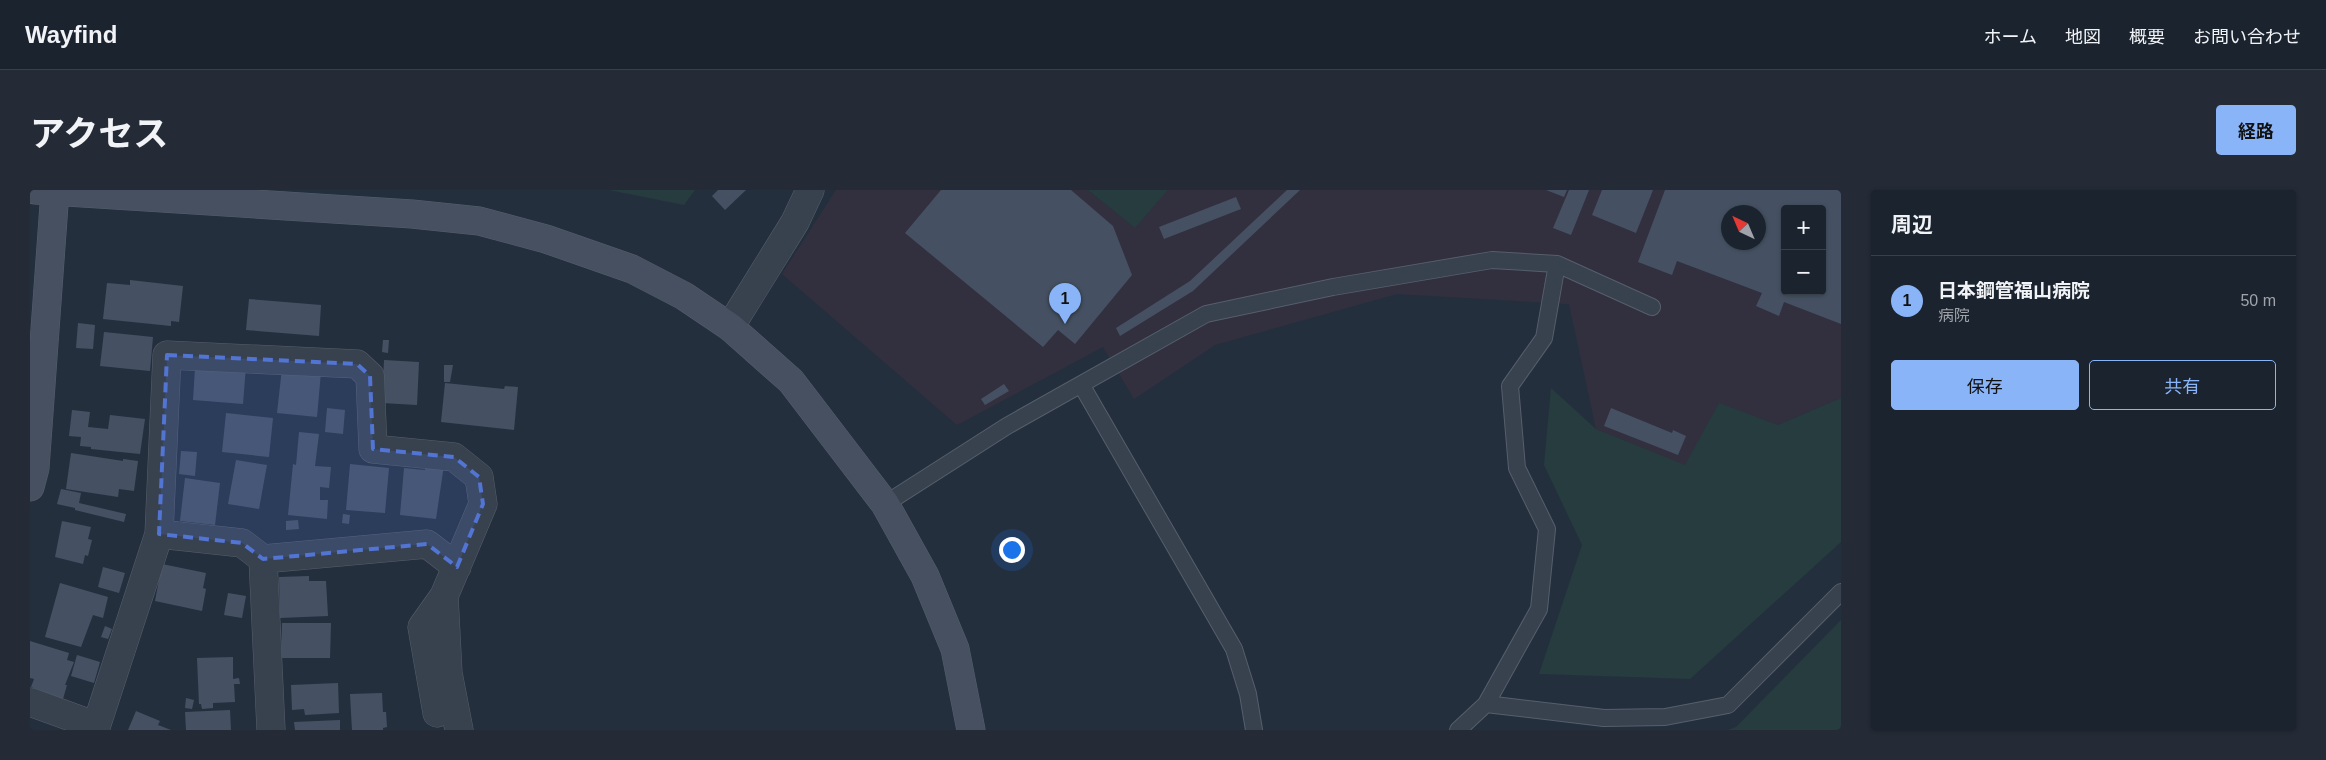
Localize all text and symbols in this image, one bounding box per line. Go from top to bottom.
text: Wayfind [25,21,117,48]
text: ホーム [1984,27,2037,47]
text: 地図 [2065,27,2101,47]
text: 概要 [2129,27,2165,47]
text: お問い合わせ [2193,27,2301,47]
button: 経路 [2216,105,2296,155]
text: アクセス [30,114,168,153]
north arrow [1721,205,1766,250]
map controls [1781,205,1826,295]
button: + [1781,205,1826,250]
text: 周辺 [1891,213,1933,236]
button: − [1781,250,1826,295]
text: 日本鋼管福山病院 [1938,280,2090,301]
pin: 1 [1049,283,1081,324]
text: 1 [1903,292,1911,309]
text: 50 m [2240,292,2276,309]
text: 病院 [1938,307,1970,324]
button: 保存 [1891,360,2079,410]
button: 共有 [2089,360,2276,410]
your location [999,537,1025,563]

